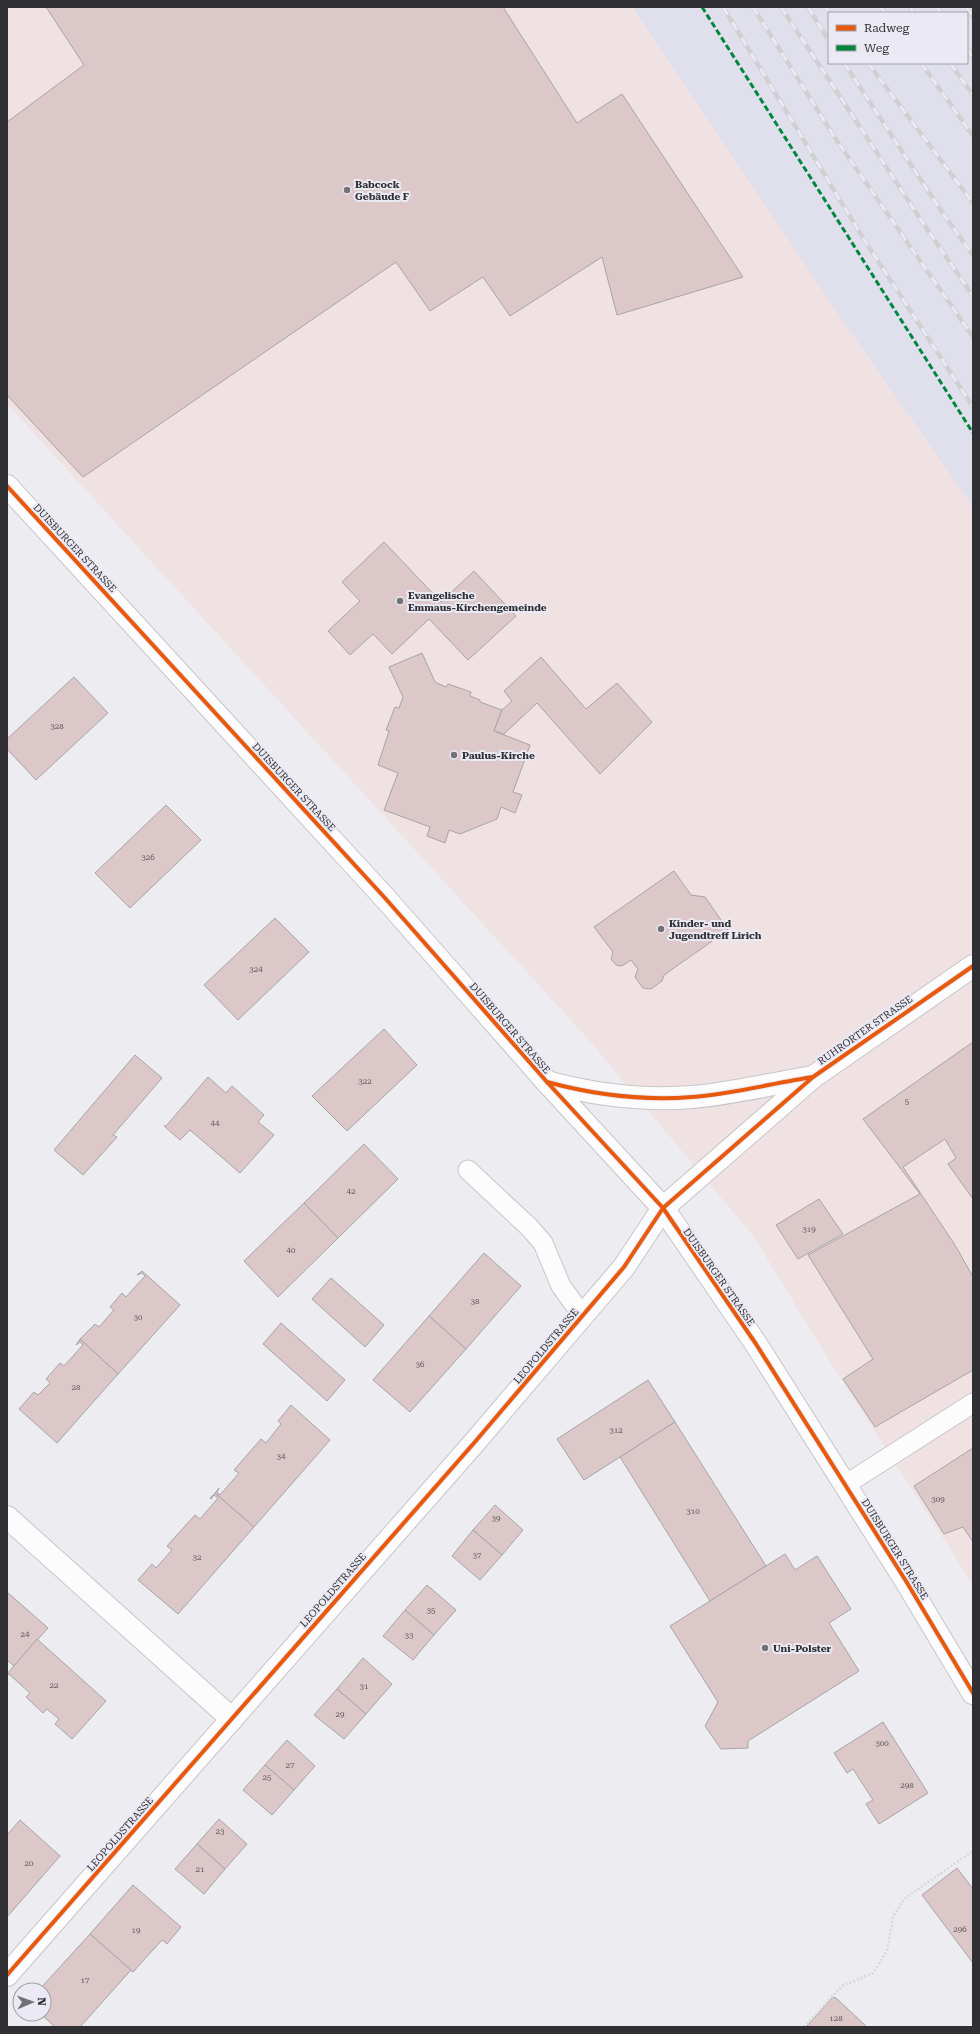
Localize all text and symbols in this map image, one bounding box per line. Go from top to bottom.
legend [828,12,968,64]
text: Radweg [864,21,910,35]
text: Weg [864,41,889,55]
place label: Babcock Gebäude F [355,179,409,202]
marker: Babcock Gebäude F [342,185,352,195]
street label: DUISBURGER STRASSE [31,502,119,594]
place label: Evangelische Emmaus-Kirchengemeinde [408,590,547,613]
marker: Evangelische Emmaus-Kirchengemeinde [395,596,405,606]
house number: 328 [50,722,64,731]
street label: DUISBURGER STRASSE [250,741,338,833]
marker: Paulus-Kirche [449,750,459,760]
place label: Paulus-Kirche [462,750,535,761]
house number: 326 [141,853,155,862]
place label: Kinder- und Jugendtreff Lirich [669,918,762,941]
marker: Kinder- und Jugendtreff Lirich [656,924,666,934]
house number: 324 [249,965,263,974]
street label: DUISBURGER STRASSE [468,980,552,1076]
street label: RUHRORTER STRASSE [816,993,914,1067]
house number: 322 [358,1077,372,1086]
house number: 5 [905,1097,910,1106]
house number: 44 [211,1119,220,1128]
house number: 42 [347,1187,356,1196]
house number: 319 [802,1225,816,1234]
street label: DUISBURGER STRASSE [681,1226,757,1328]
house number: 40 [287,1246,296,1255]
house number: 38 [471,1297,480,1306]
street label: LEOPOLDSTRASSE [511,1306,581,1386]
house number: 30 [134,1313,143,1322]
house number: 36 [416,1360,425,1369]
house number: 28 [72,1383,81,1392]
house number: 312 [609,1426,623,1435]
house number: 34 [277,1452,286,1461]
house number: 309 [931,1495,945,1504]
street label: DUISBURGER STRASSE [859,1497,931,1601]
house number: 310 [686,1507,700,1516]
house number: 39 [492,1514,501,1523]
street label: LEOPOLDSTRASSE [298,1551,368,1629]
house number: 37 [473,1551,482,1560]
house number: 32 [193,1553,202,1562]
house number: 35 [427,1606,436,1615]
house number: 24 [21,1630,30,1639]
house number: 33 [405,1631,414,1640]
marker: Uni-Polster [760,1643,770,1653]
place label: Uni-Polster [773,1643,832,1654]
house number: 22 [50,1681,59,1690]
house number: 31 [360,1682,369,1691]
house number: 29 [336,1710,345,1719]
house number: 300 [875,1739,889,1748]
house number: 27 [286,1761,295,1770]
house number: 25 [263,1773,272,1782]
house number: 298 [900,1781,914,1790]
street label: LEOPOLDSTRASSE [85,1795,155,1873]
house number: 23 [216,1827,225,1836]
house number: 20 [25,1859,34,1868]
house number: 21 [196,1865,205,1874]
house number: 296 [953,1925,967,1934]
house number: 19 [132,1926,141,1935]
house number: 17 [81,1976,90,1985]
north arrow [12,1982,52,2022]
text: N [35,1997,48,2007]
house number: 128 [829,2014,843,2023]

